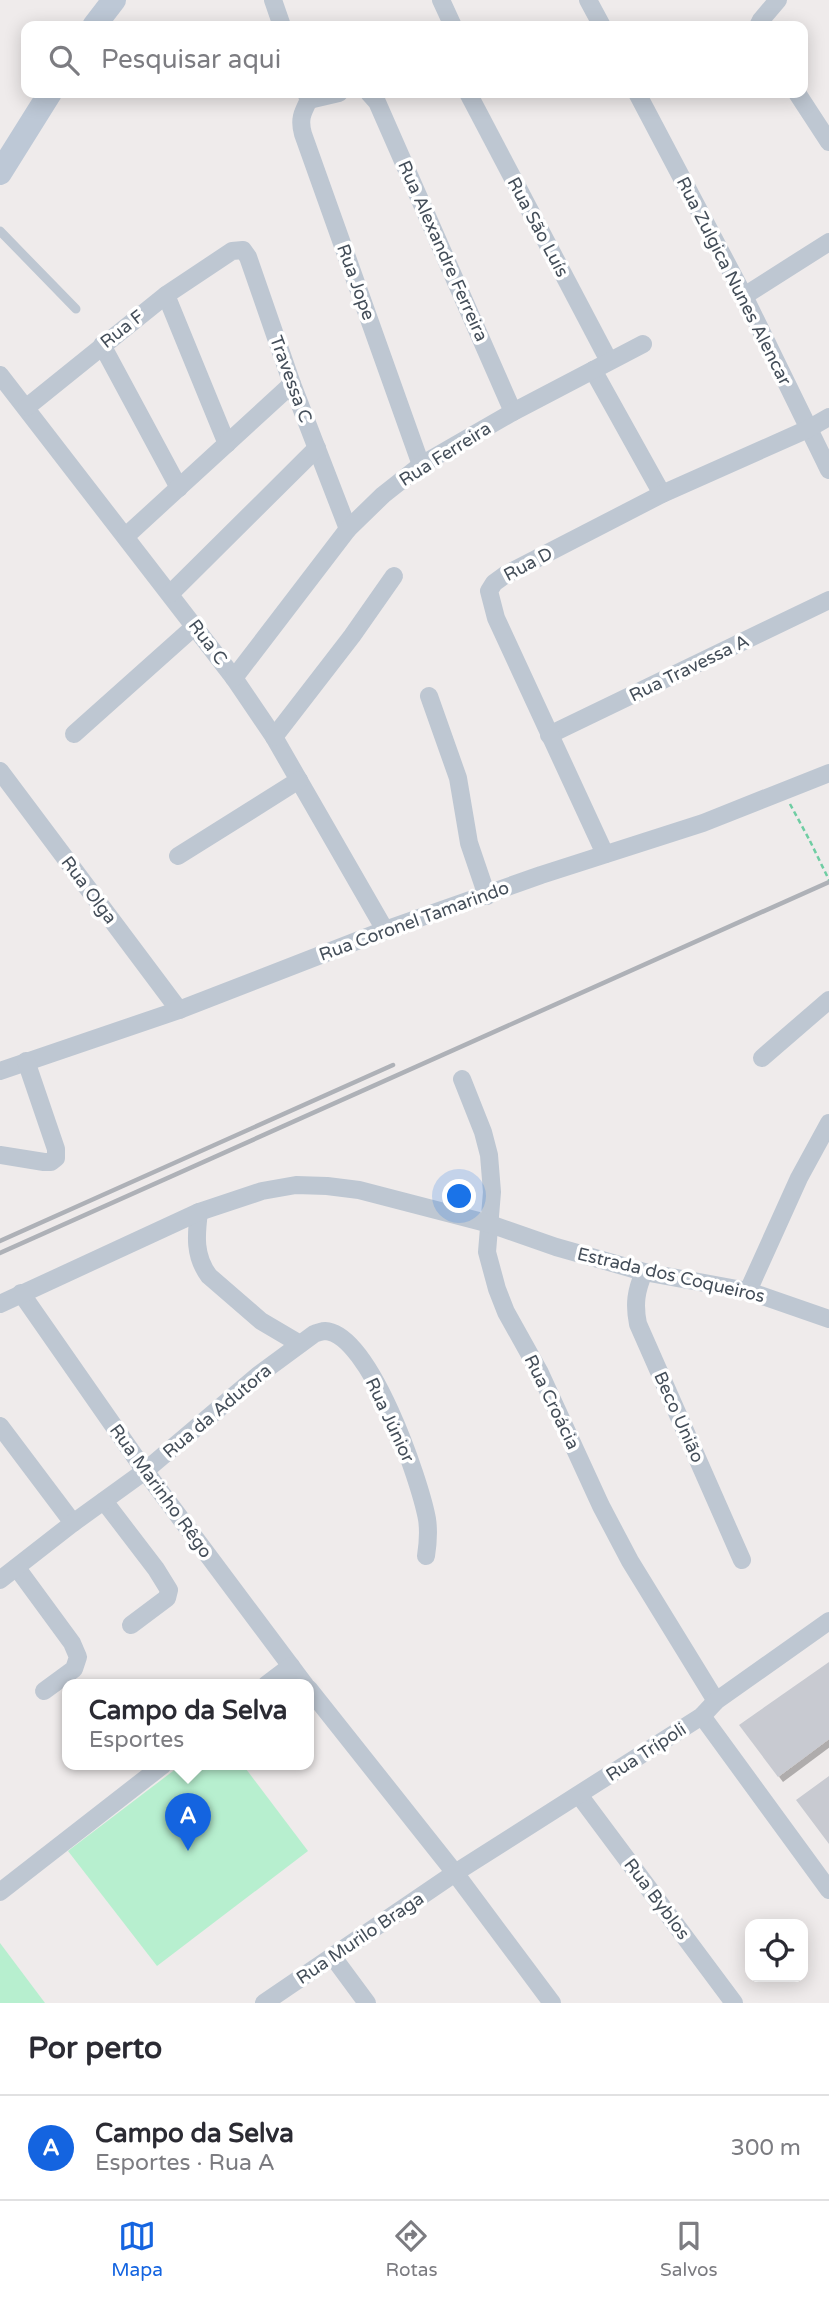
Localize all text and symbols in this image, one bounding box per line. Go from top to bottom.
search box [21,21,808,98]
icon: search [45,41,83,79]
text: Pesquisar aqui [101,44,281,75]
street label: Rua Alexandre Ferreira [393,157,493,345]
street label: Rua São Luís [502,173,574,281]
street label: Rua Zulgica Nunes Alencar [672,173,796,389]
street label: Rua Jope [332,241,380,323]
street label: Rua F [96,305,148,353]
street label: Travessa C [265,333,317,425]
street label: Rua Ferreira [395,417,495,491]
street label: Rua D [500,542,556,586]
street label: Rua C [184,615,232,669]
street label: Rua Travessa A [626,630,752,706]
street label: Rua Olga [56,852,122,928]
street label: Rua Coronel Tamarindo [316,876,512,966]
your location [442,1179,476,1213]
street label: Estrada dos Coqueiros [575,1243,767,1307]
street label: Rua Croácia [520,1351,584,1453]
street label: Rua da Adutora [158,1359,276,1463]
street label: Beco União [649,1368,709,1466]
street label: Rua Júnior [361,1374,419,1466]
street label: Rua Marinho Rêgo [105,1420,217,1562]
popup [62,1679,314,1770]
text: Campo da Selva [89,1695,287,1726]
street label: Rua Trípoli [602,1718,690,1786]
text: Esportes [89,1726,184,1754]
pin: A [165,1793,211,1851]
street label: Rua Byblos [619,1854,695,1944]
street label: Rua Murilo Braga [292,1887,428,1989]
map controls [745,1919,808,1982]
button: locate [745,1919,808,1982]
text: Por perto [28,2030,162,2067]
text: Campo da Selva [95,2118,294,2149]
text: A [42,2134,60,2162]
text: 300 m [731,2134,801,2162]
text: Esportes · Rua A [95,2149,275,2177]
tab: Mapa [111,2217,163,2281]
tab: Rotas [385,2217,438,2281]
tab: Salvos [660,2217,718,2281]

